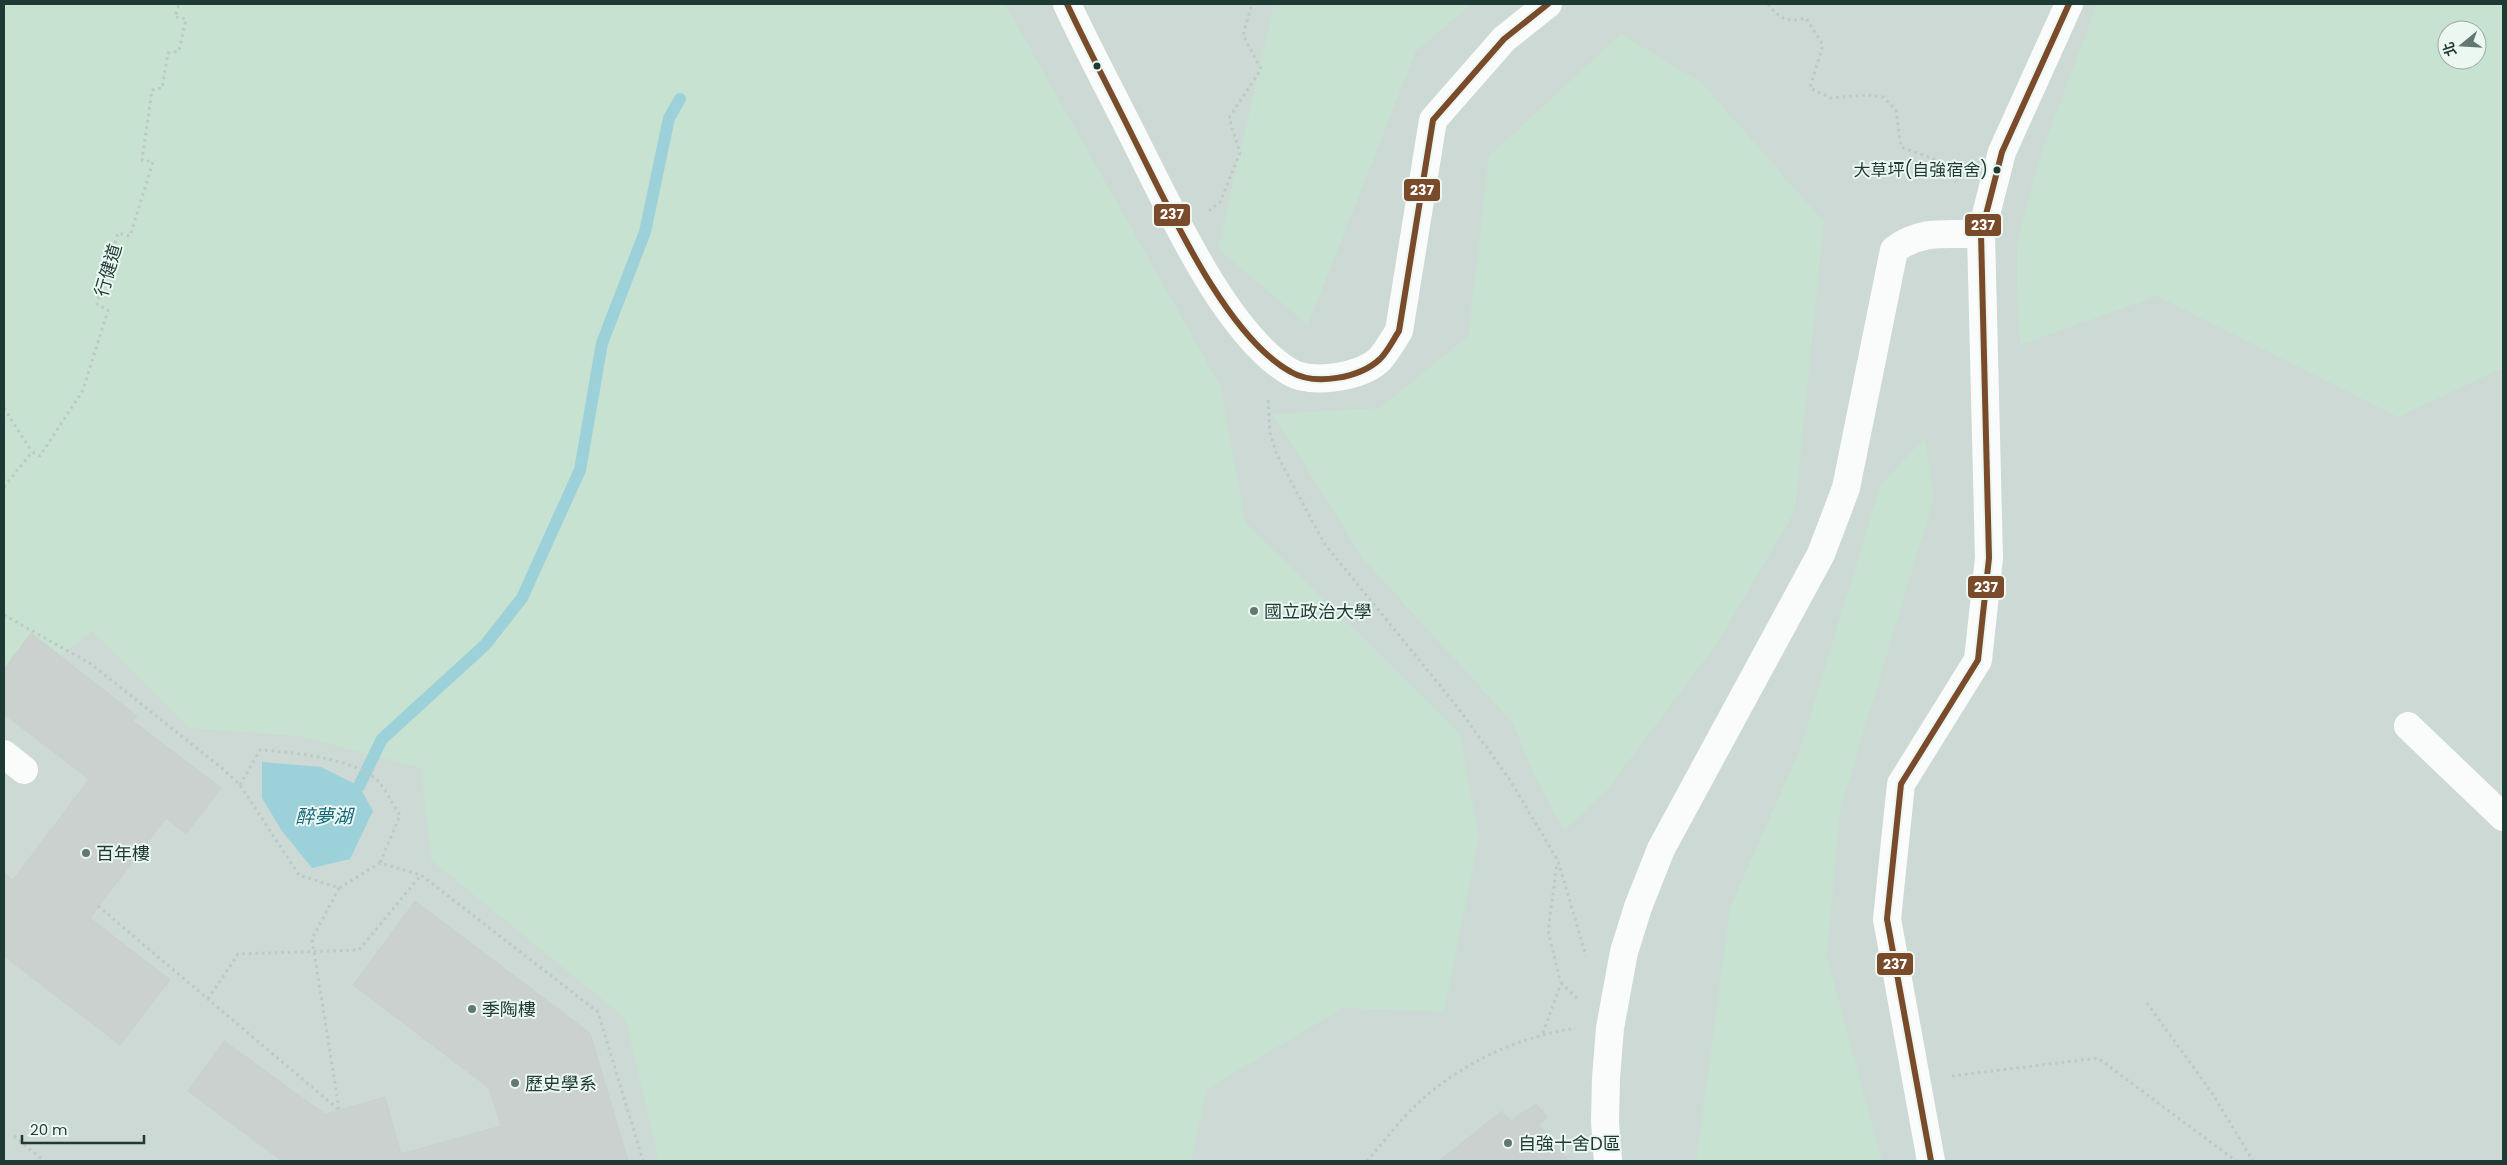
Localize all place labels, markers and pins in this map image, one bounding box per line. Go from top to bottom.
unlabelled marker [1092,61,1102,71]
place label: 大草坪(自強宿舍) [1854,158,1988,182]
marker: 大草坪(自強宿舍) [1992,165,2002,175]
place label: 國立政治大學 [1264,599,1372,624]
marker: 國立政治大學 [1248,605,1260,617]
place label: 百年樓 [96,841,150,866]
marker: 百年樓 [80,847,92,859]
place label: 季陶樓 [482,997,536,1022]
marker: 季陶樓 [466,1003,478,1015]
place label: 歷史學系 [525,1071,597,1096]
marker: 歷史學系 [509,1077,521,1089]
place label: 自強十舍D區 [1518,1131,1621,1156]
marker: 自強十舍D區 [1502,1137,1514,1149]

